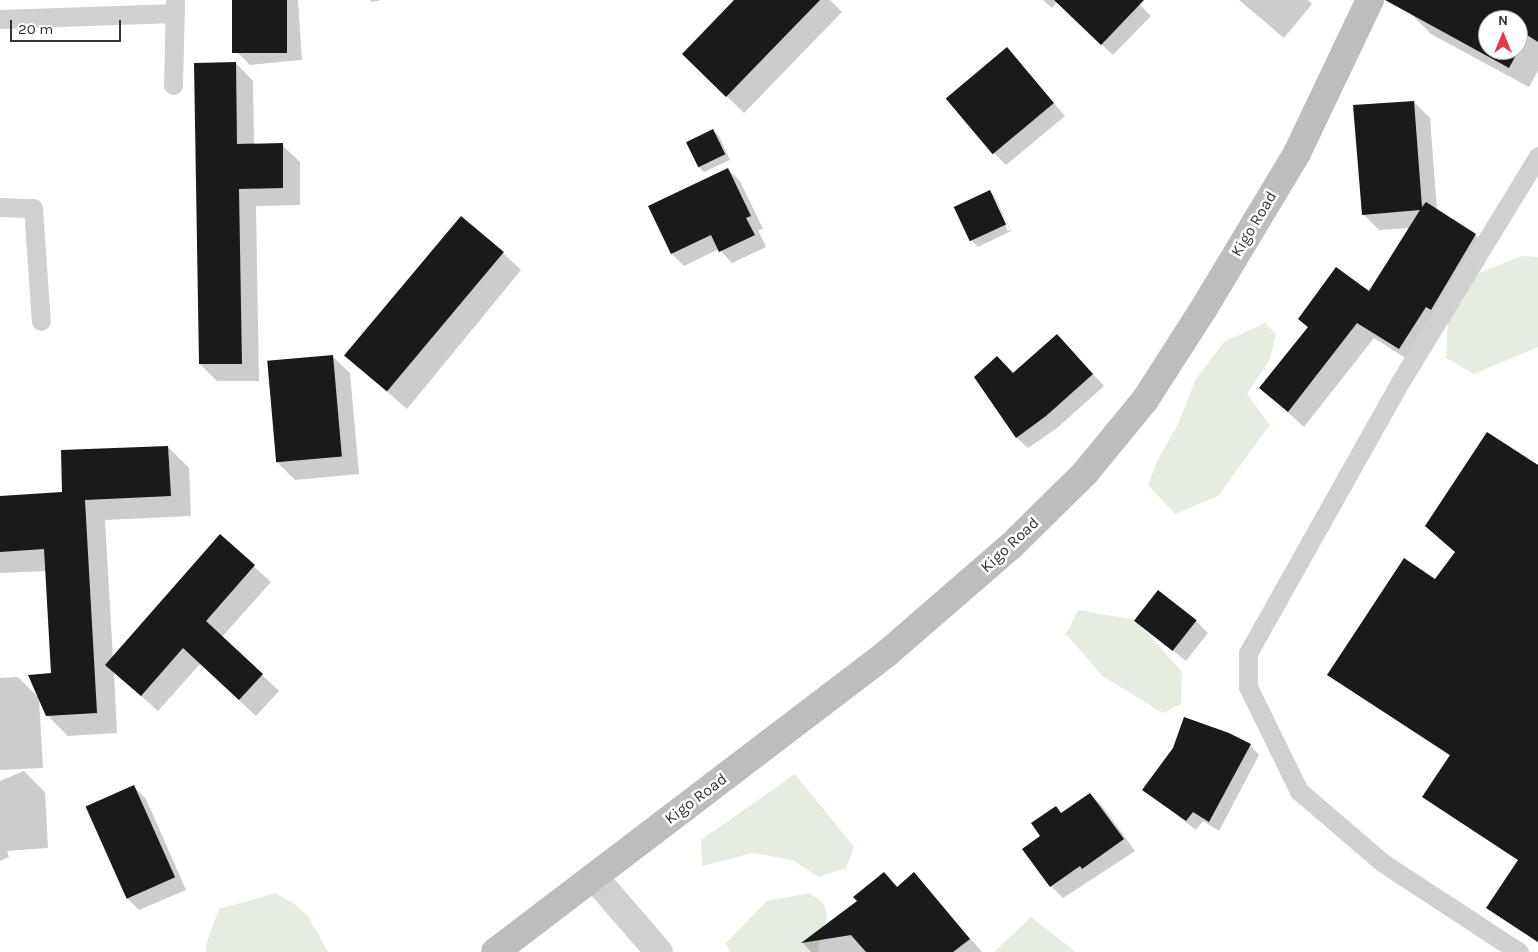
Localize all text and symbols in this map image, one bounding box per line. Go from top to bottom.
scale bar [12,10,124,42]
north arrow [1478,10,1528,60]
text: N [1498,12,1508,29]
text: 20 m [18,20,53,38]
street label: Kigo Road [1227,188,1281,260]
street label: Kigo Road [977,513,1043,577]
street label: Kigo Road [661,769,731,829]

